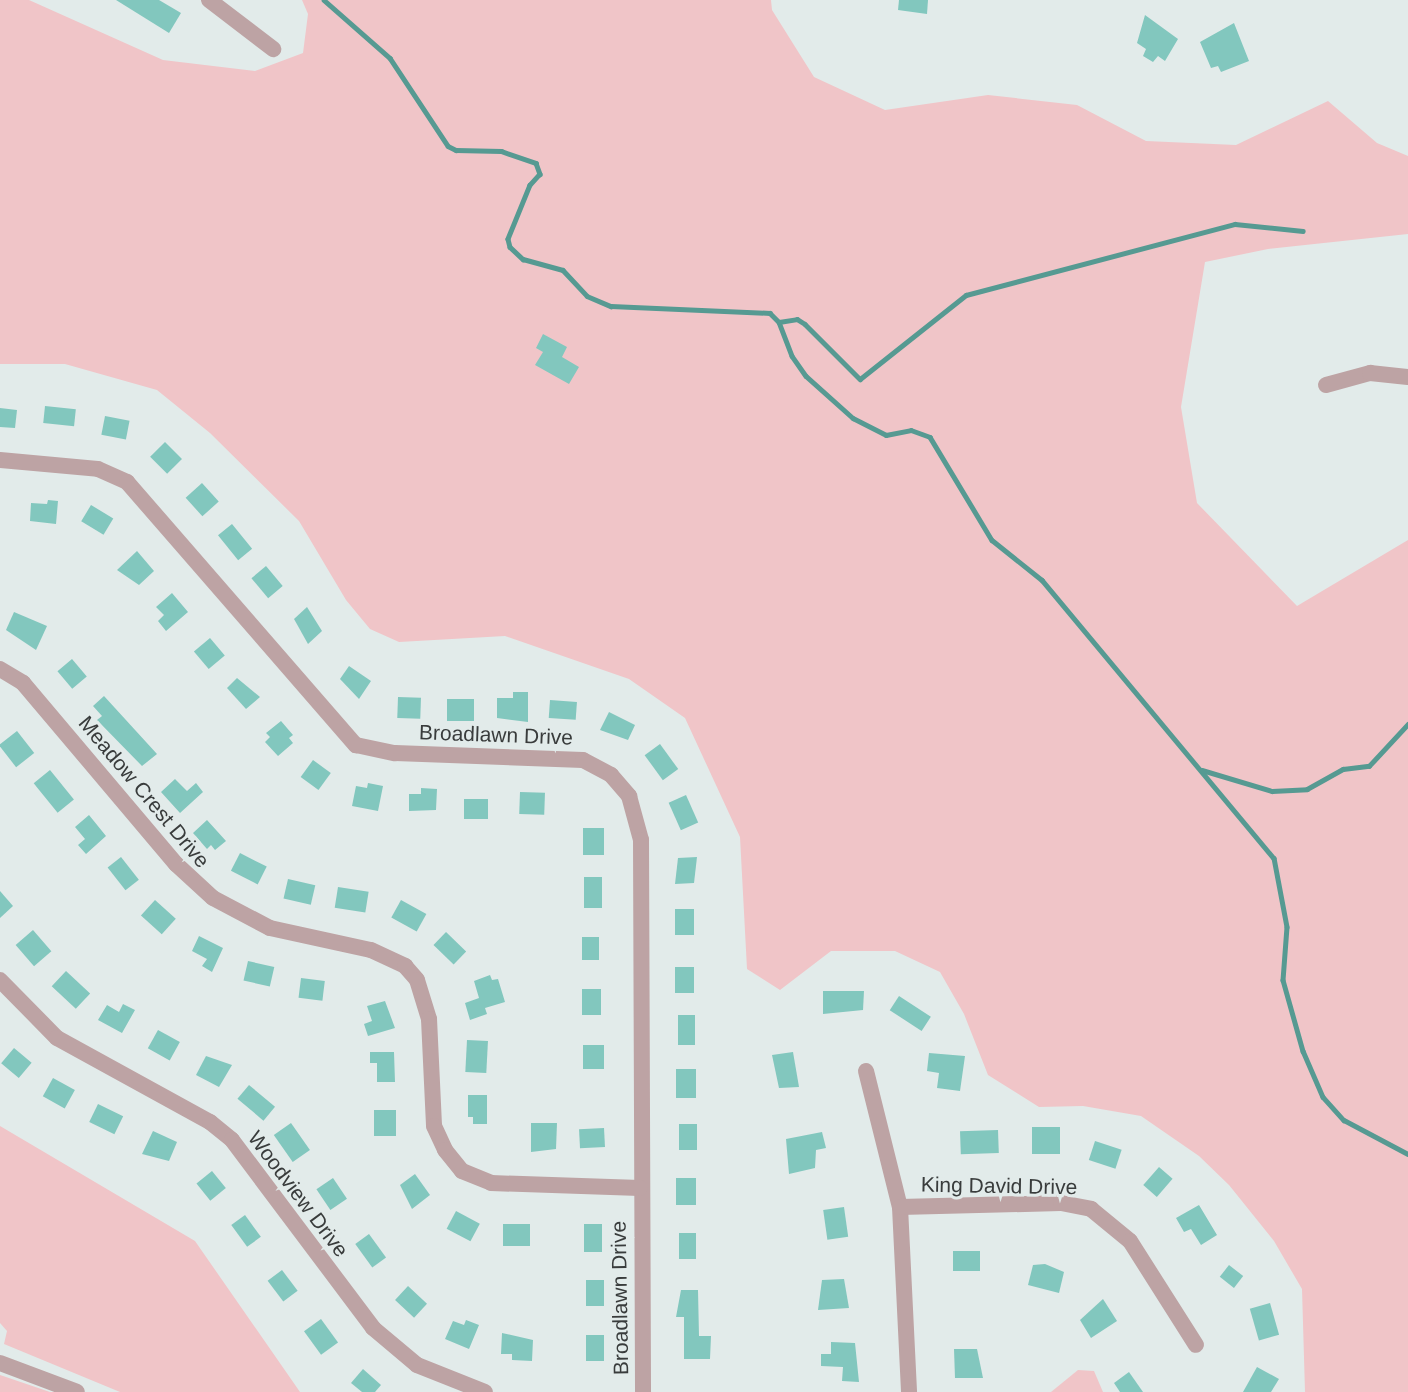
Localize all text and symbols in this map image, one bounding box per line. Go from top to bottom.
street label: Meadow Crest Drive [73,711,215,873]
street label: Broadlawn Drive [419,720,573,750]
street label: Woodview Drive [242,1126,354,1262]
street label: King David Drive [921,1172,1077,1200]
street label: Broadlawn Drive [606,1221,634,1375]

